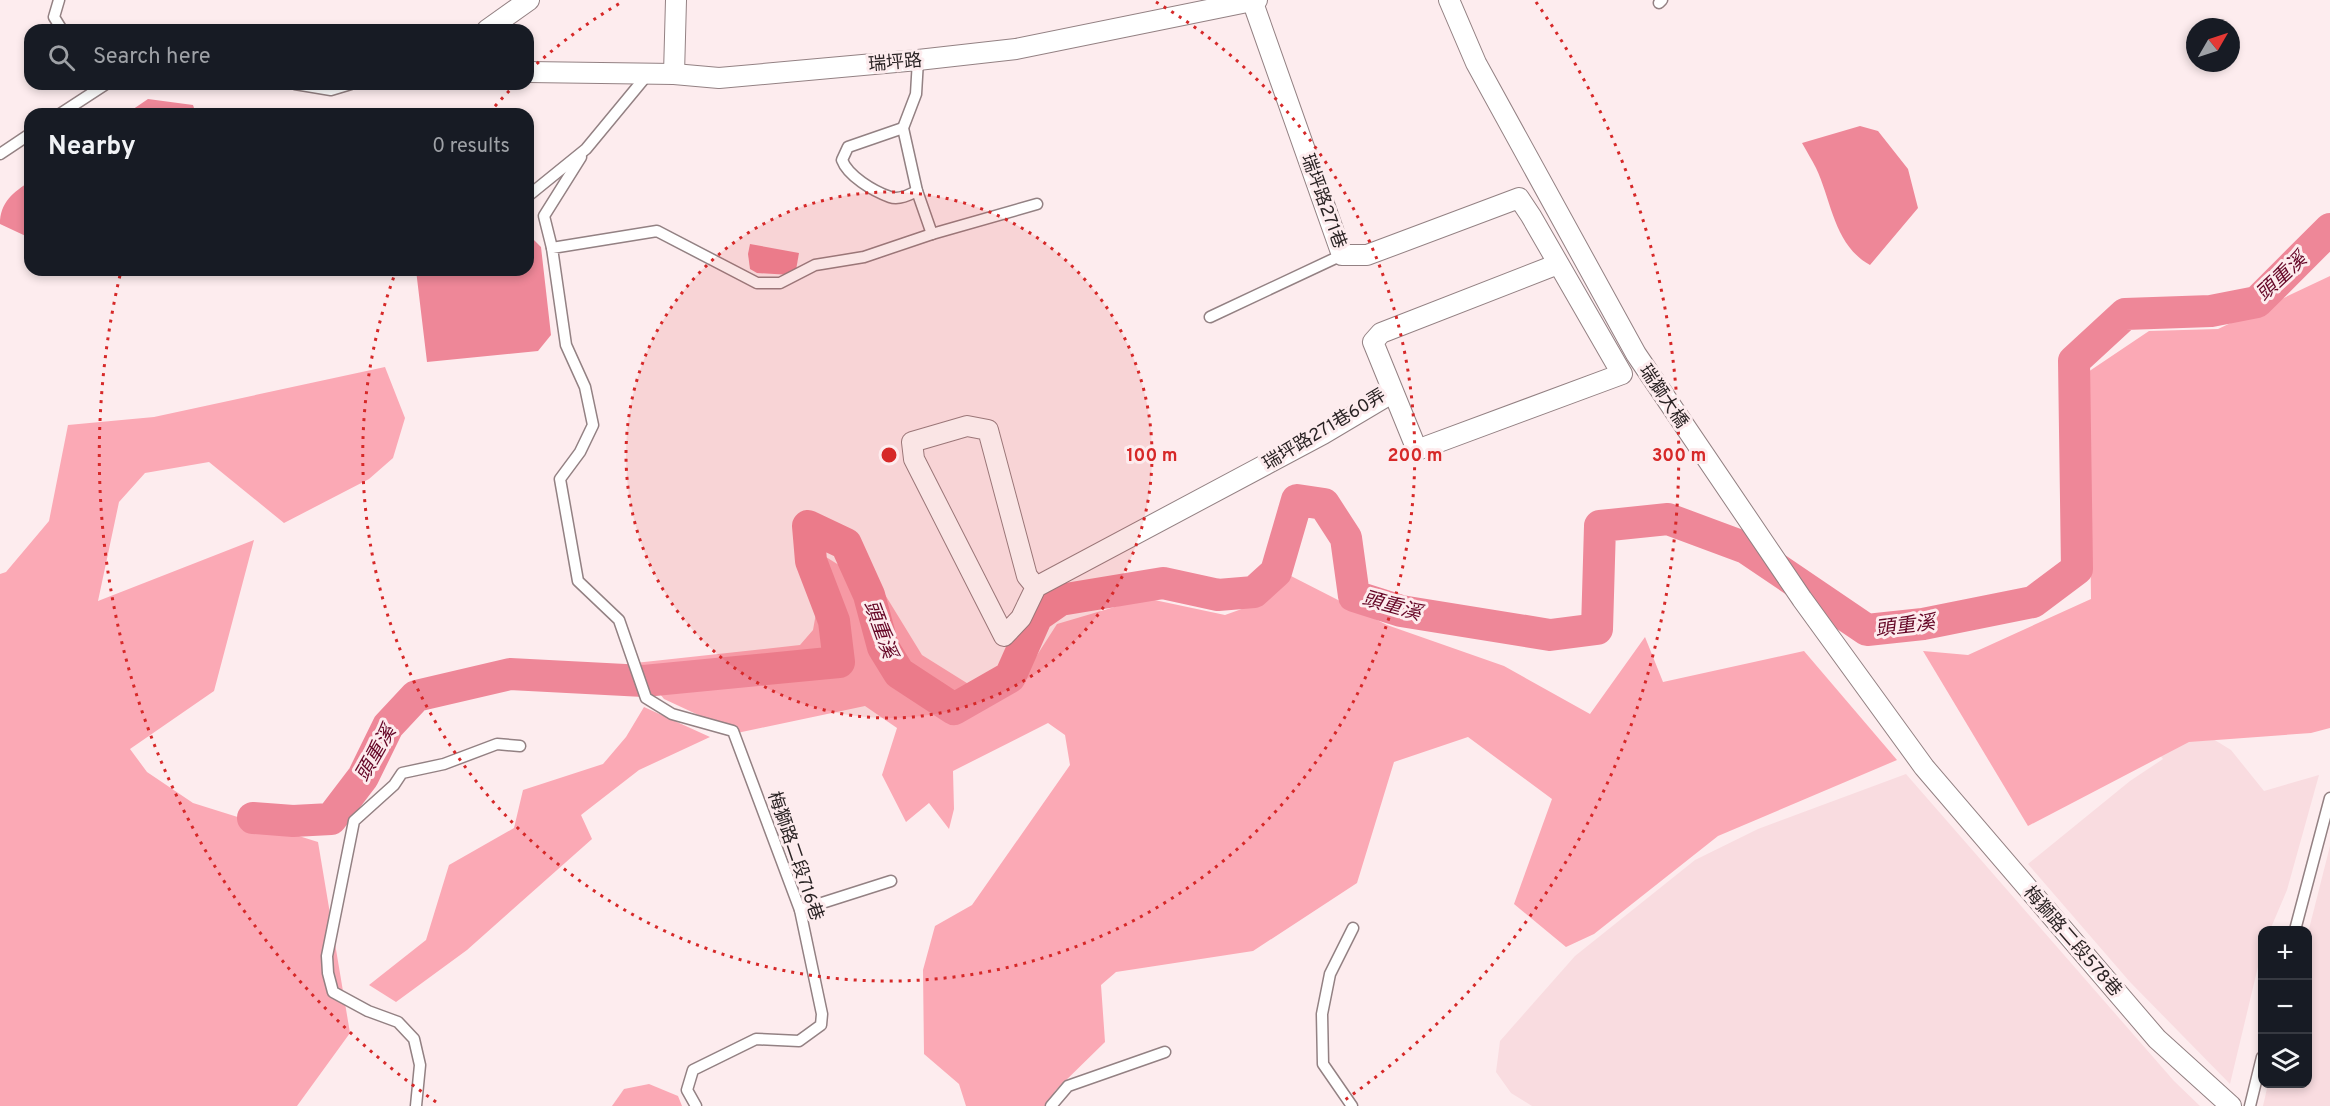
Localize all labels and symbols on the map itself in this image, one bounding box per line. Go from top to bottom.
north arrow [2186,18,2240,72]
street label: 瑞坪路 [867,50,923,77]
street label: 瑞坪路271巷 [1295,151,1350,252]
water label: 頭重溪 [2252,245,2315,307]
street label: 瑞獅大橋 [1633,361,1692,433]
street label: 瑞坪路271巷60弄 [1259,384,1391,476]
centre of rings [879,445,899,465]
text: 100 m [1126,445,1178,468]
text: 200 m [1387,445,1443,468]
text: 300 m [1652,445,1706,468]
water label: 頭重溪 [1359,586,1427,629]
water label: 頭重溪 [857,597,903,665]
water label: 頭重溪 [1874,610,1940,644]
water label: 頭重溪 [350,719,404,786]
street label: 梅獅路二段716巷 [762,789,827,924]
street label: 梅獅路二段578巷 [2018,882,2126,1002]

